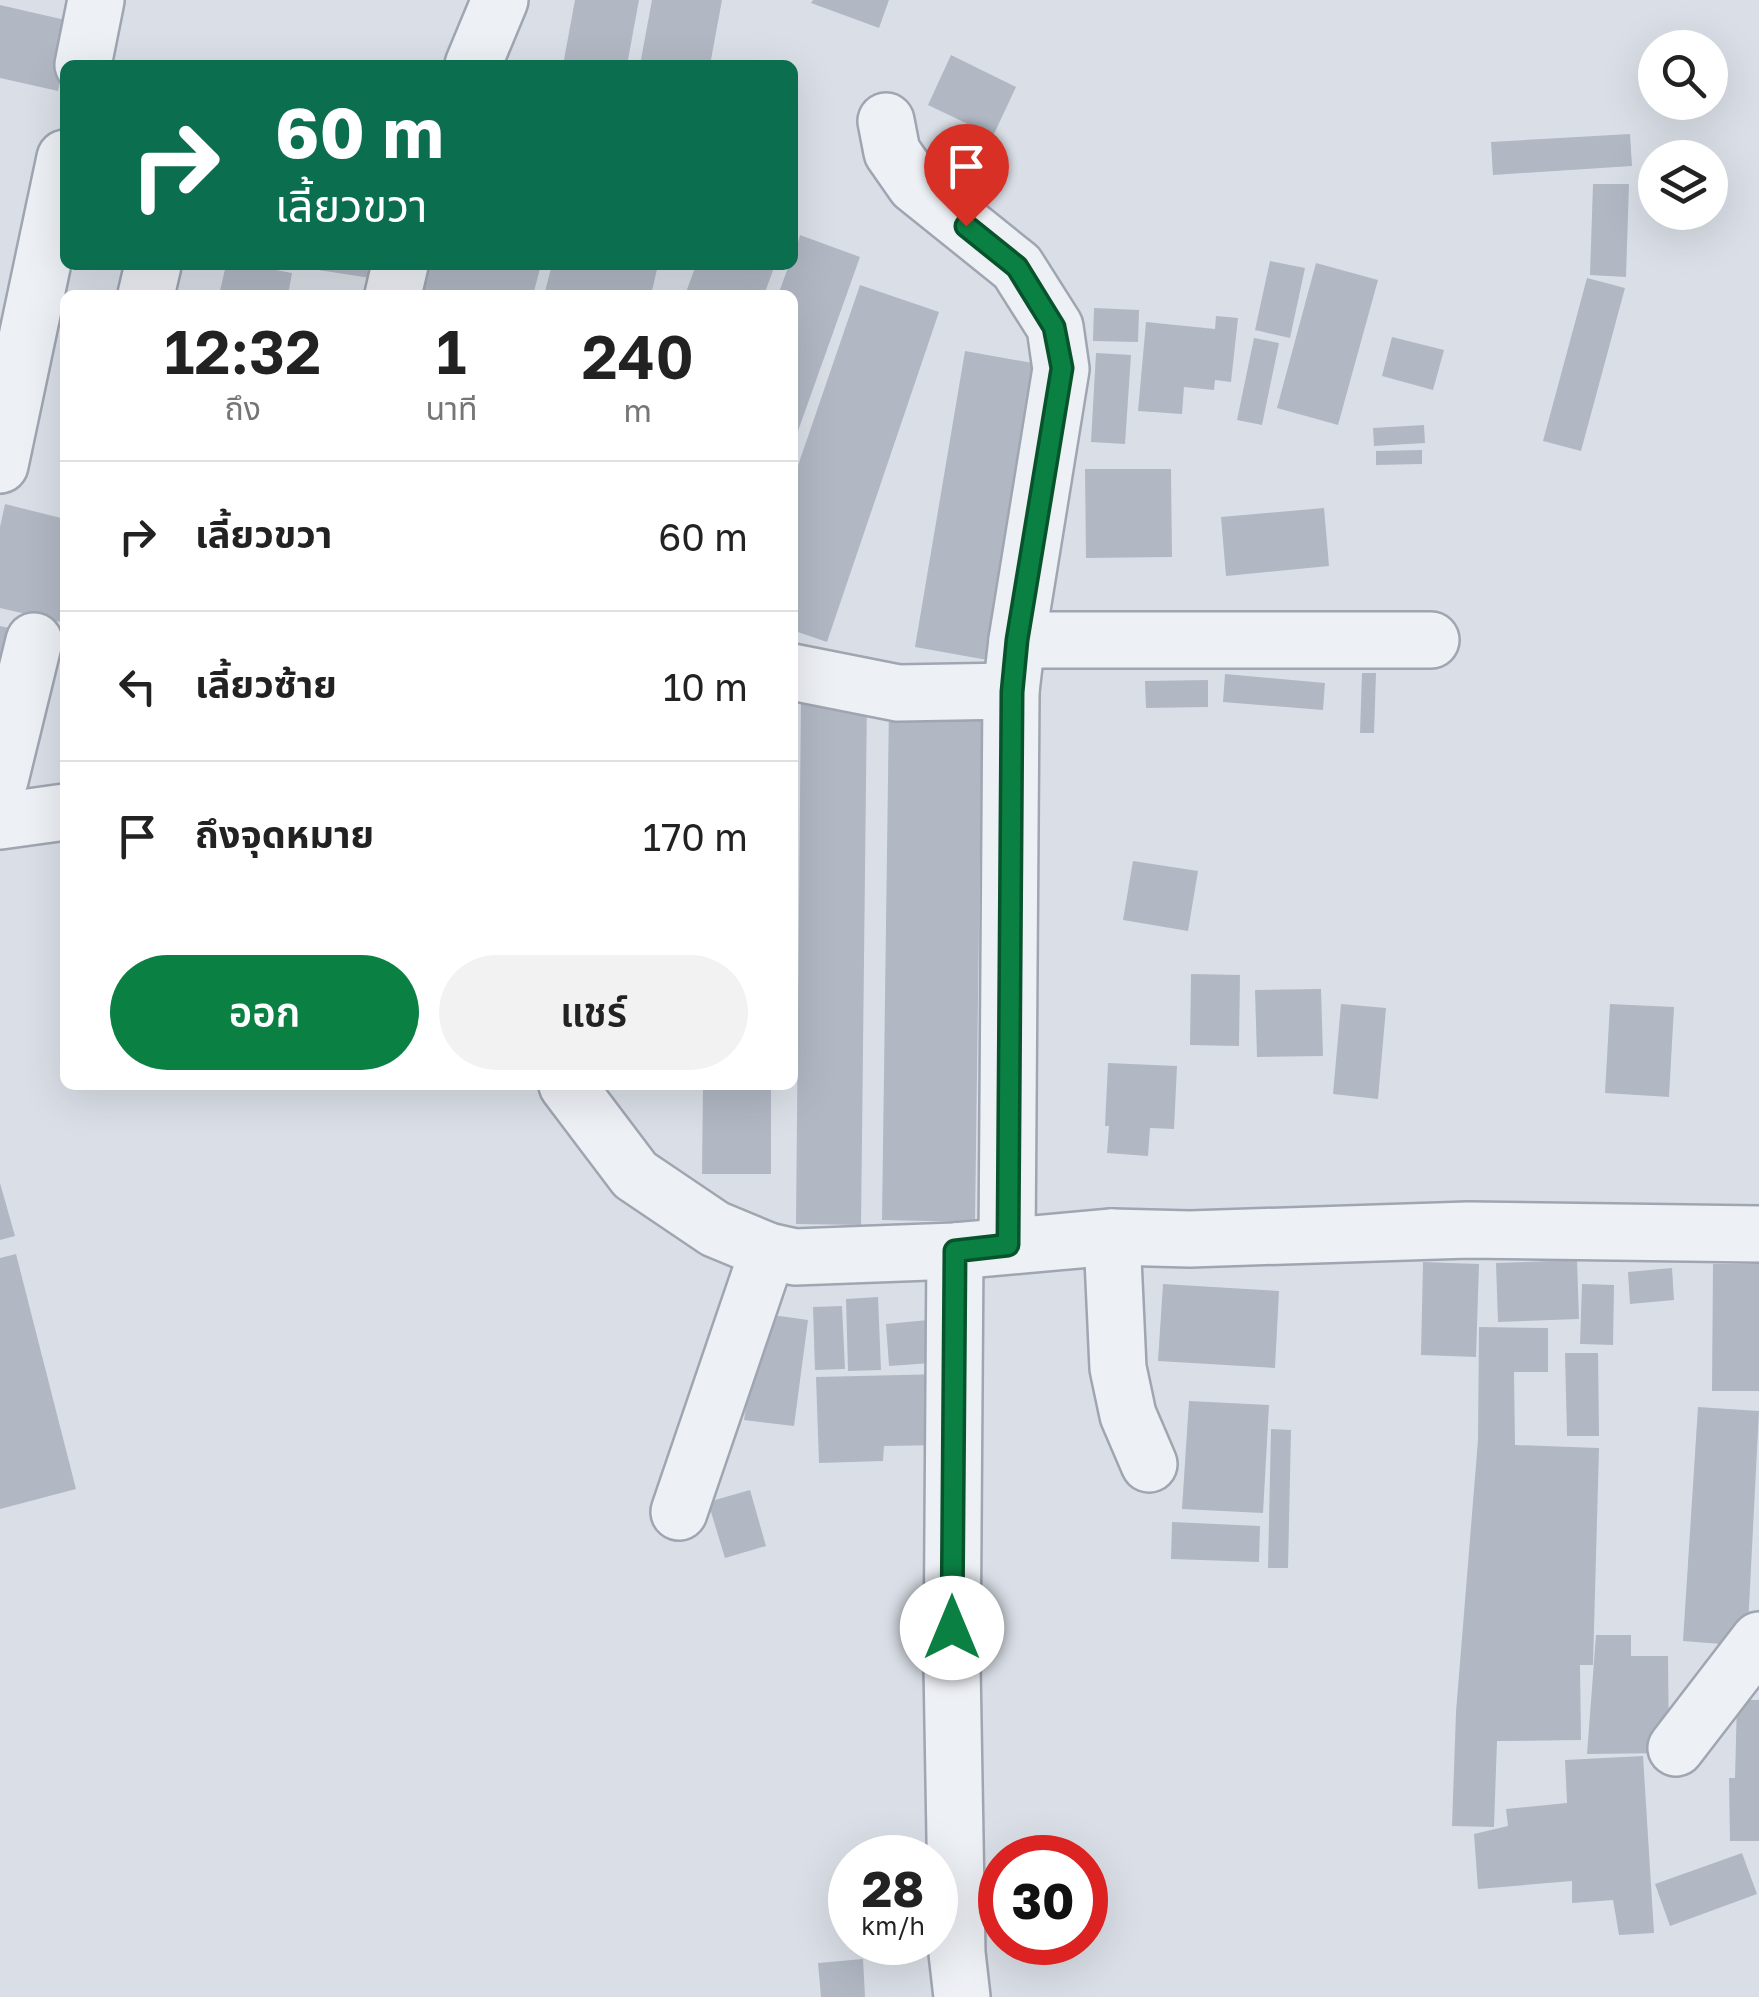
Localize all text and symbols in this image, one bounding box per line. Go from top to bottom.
map controls [1638,30,1728,230]
button: search [1638,30,1728,120]
text: 60 m [275,89,444,173]
icon: right [110,100,240,230]
pin [924,124,1009,227]
icon: arrive [939,139,994,194]
button: layers [1638,140,1728,230]
text: เลี้ยวขวา [275,178,427,232]
text: 12:32 [164,315,321,387]
text: 1 [436,315,467,387]
text: 240 [582,320,694,392]
text: ถึง [224,389,261,427]
text: นาที [425,389,478,427]
text: m [624,391,652,429]
icon: right [110,509,165,564]
text: เลี้ยวขวา [195,511,332,556]
text: 60 m [658,514,748,559]
icon: left [110,659,165,714]
text: เลี้ยวซ้าย [195,661,337,706]
text: 10 m [663,664,748,709]
icon: arrive [110,809,165,864]
text: ถึงจุดหมาย [195,811,374,856]
text: 170 m [643,814,748,859]
button: ออก [110,955,419,1070]
button: แชร์ [439,955,748,1070]
position arrow [900,1576,1004,1680]
speed limit sign: 30 [978,1835,1108,1965]
text: 28 [862,1858,924,1918]
text: km/h [861,1910,925,1941]

